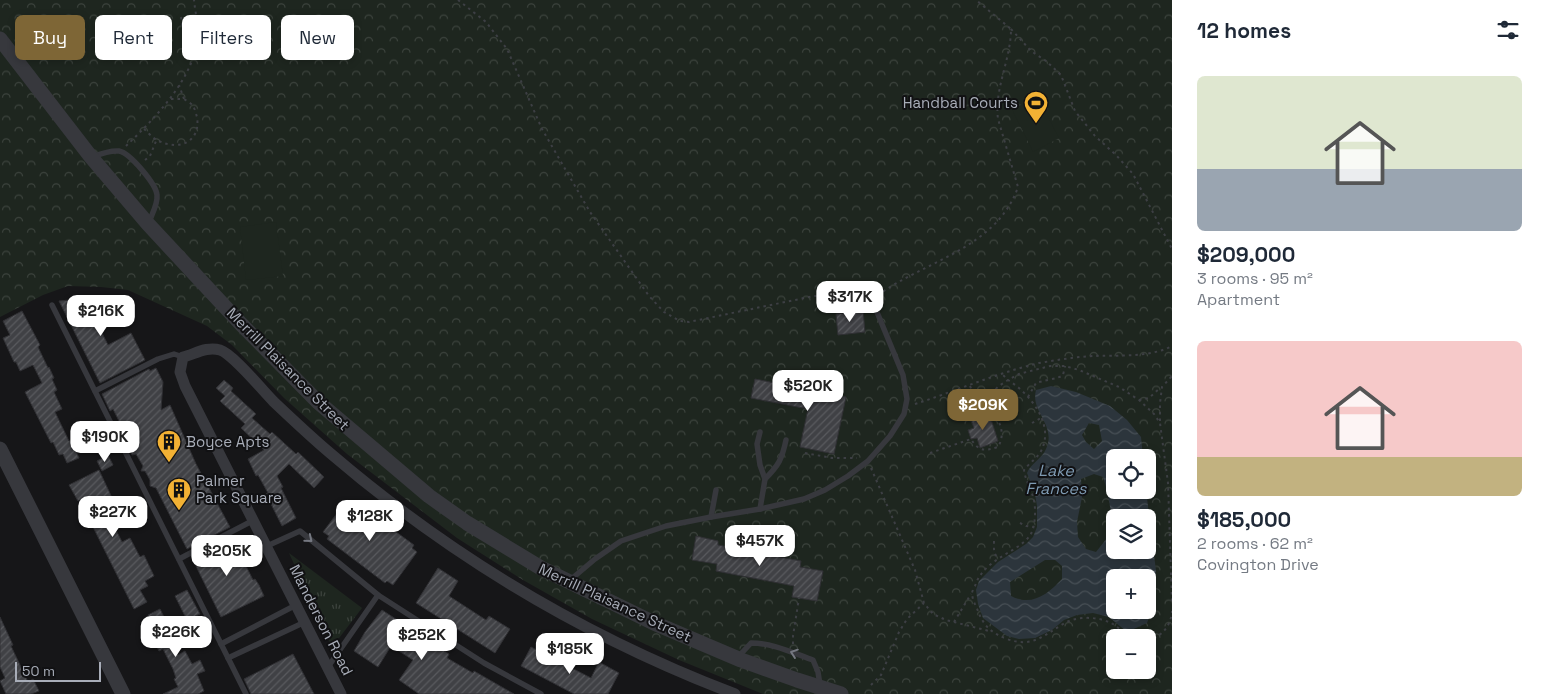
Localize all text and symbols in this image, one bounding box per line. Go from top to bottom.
chip: Buy [15,15,85,60]
chip: Rent [95,15,172,60]
chip: Filters [182,15,271,60]
chip: New [281,15,354,60]
icon: filters [1494,16,1522,44]
text: 12 homes [1197,17,1291,44]
sports icon: Handball Courts [1023,90,1049,124]
place label: Handball Courts [903,93,1018,112]
icon: home [1315,108,1405,198]
text: $209,000 [1197,241,1295,268]
text: 3 rooms · 95 m² [1197,268,1313,289]
pin: $317K [815,280,885,323]
text: $317K [827,286,873,307]
text: Apartment [1197,289,1280,310]
pin: $216K [66,294,136,337]
text: $216K [78,300,124,321]
street label: Merrill Plaisance Street [223,303,354,434]
pin: $520K [773,370,843,412]
icon: home [1315,373,1405,463]
text: $520K [783,375,833,396]
pin: $209K [948,388,1018,431]
text: $209K [958,394,1008,415]
pin: $190K [70,420,140,463]
text: $190K [81,426,129,447]
building icon: Boyce Apts [156,429,182,463]
place label: Boyce Apts [186,432,270,451]
map controls [1106,449,1156,679]
button: locate [1106,449,1156,499]
water label: Lake Frances [1026,460,1087,499]
place label: Palmer Park Square [196,471,282,507]
building icon: Palmer Park Square [166,477,192,511]
pin: $227K [78,496,148,538]
pin: $128K [335,500,405,542]
text: $227K [89,501,137,522]
text: $128K [347,505,393,526]
text: $185,000 [1197,506,1291,533]
button: layers [1106,509,1156,559]
pin: $457K [725,524,795,567]
text: $457K [736,530,784,551]
one-way arrow [304,533,313,542]
text: 2 rooms · 62 m² [1197,533,1313,554]
pin: $205K [192,534,262,577]
text: $205K [202,540,252,561]
text: Covington Drive [1197,554,1319,575]
street label: Merrill Plaisance Street [536,559,695,646]
street label: Manderson Road [285,561,358,678]
button: + [1106,569,1156,619]
pin: $226K [141,616,211,658]
pin: $252K [387,618,457,661]
text: $226K [152,621,200,642]
text: $252K [398,624,446,645]
button: − [1106,629,1156,679]
pin: $185K [535,632,605,675]
text: $185K [547,638,593,659]
one-way arrow [790,649,799,659]
scale bar [15,659,101,682]
text: 50 m [22,662,55,680]

